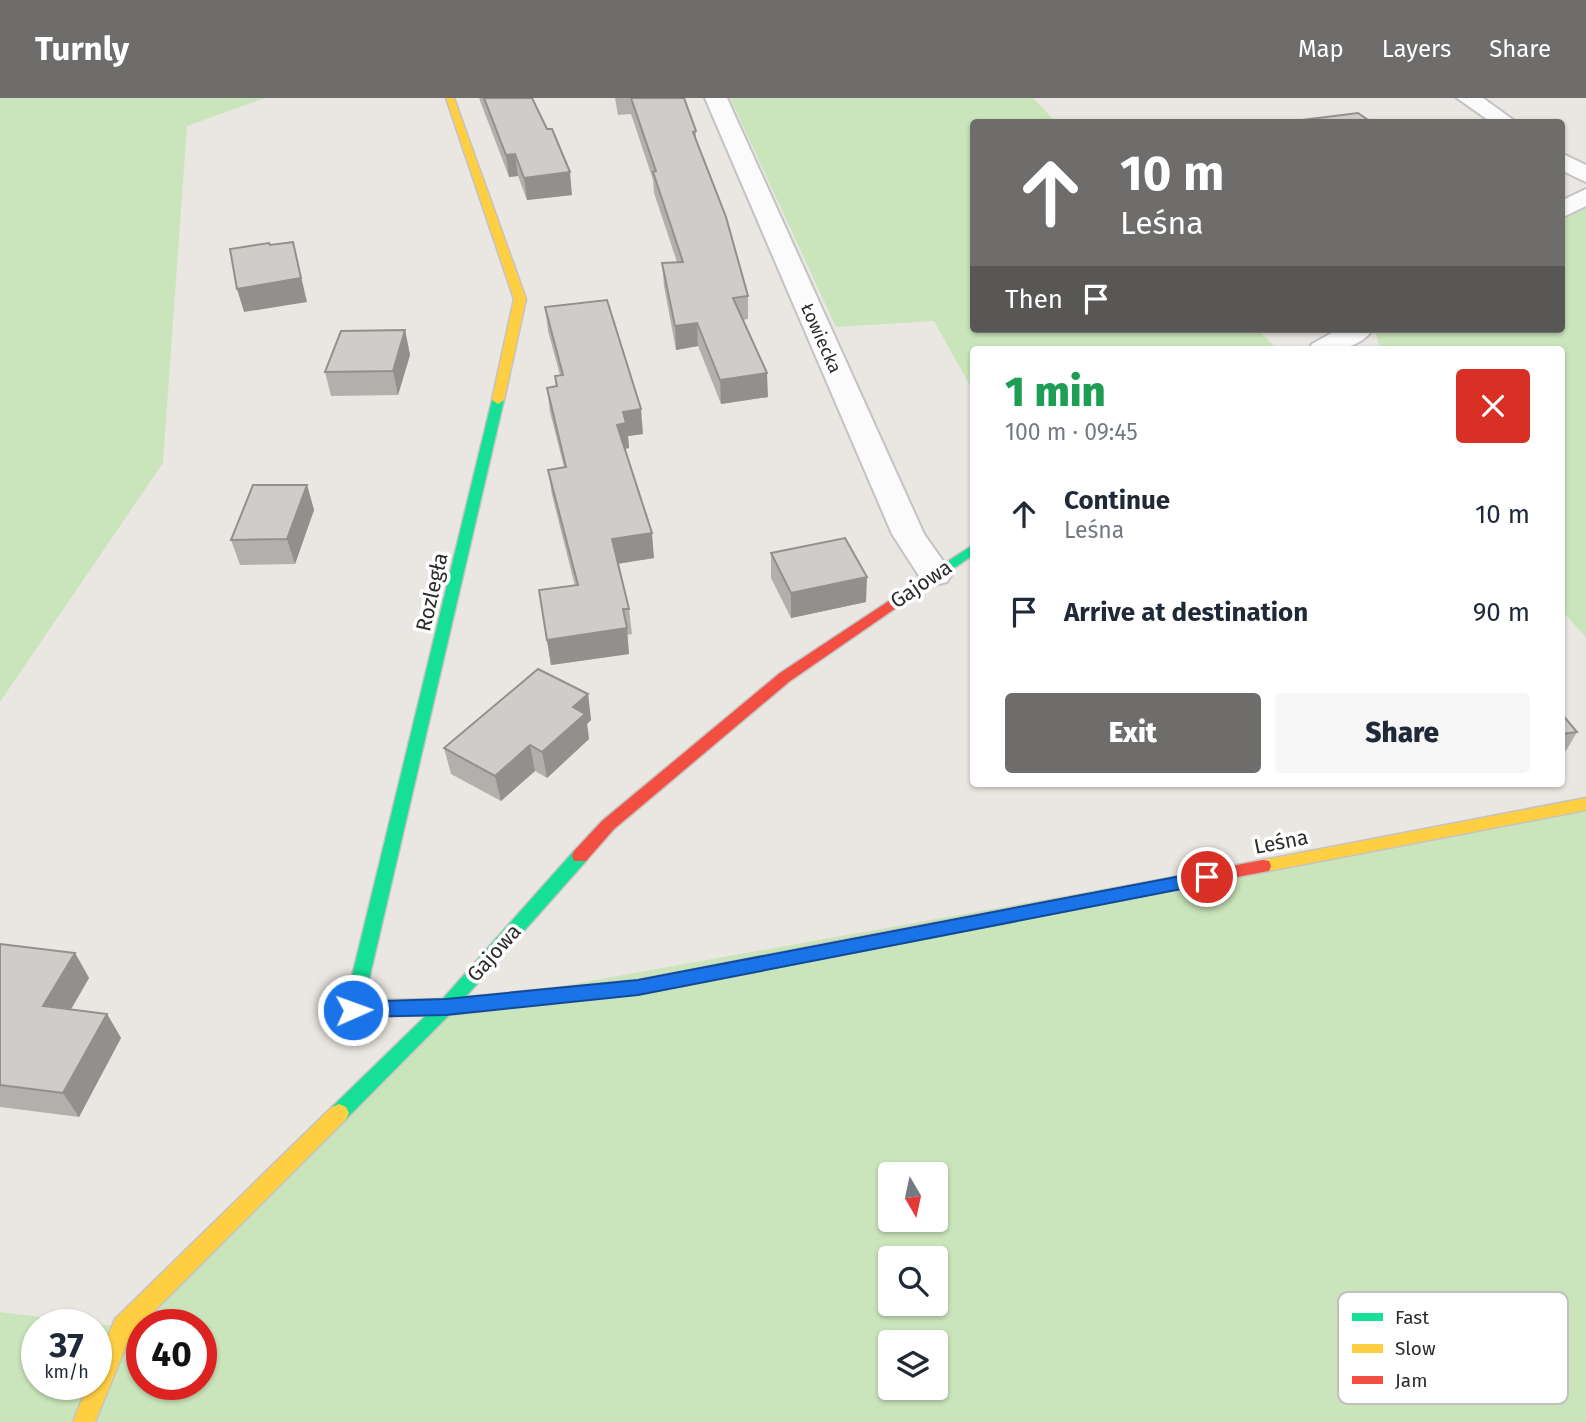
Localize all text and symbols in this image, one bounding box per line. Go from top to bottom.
text: Turnly [35,29,129,69]
text: Map [1298,35,1344,63]
text: Layers [1382,35,1451,63]
text: Share [1489,35,1551,63]
text: 10 m [1120,144,1224,203]
icon: ahead [1005,147,1096,238]
text: Leśna [1120,204,1204,242]
icon: arrive [1077,280,1115,318]
text: Then [1005,284,1063,315]
street label: Łowiecka [796,300,846,376]
text: 1 min [1005,367,1106,417]
button: close [1456,369,1530,443]
text: 100 m · 09:45 [1005,418,1138,446]
text: Continue [1064,485,1170,516]
icon: ahead [1005,495,1043,533]
text: 10 m [1475,499,1530,530]
text: Leśna [1064,516,1124,544]
street label: Rozległa [410,550,454,634]
street label: Gajowa [885,554,957,614]
icon: arrive [1005,593,1043,631]
text: Arrive at destination [1064,597,1308,628]
text: 90 m [1473,597,1530,628]
button: Exit [1005,693,1261,773]
button: Share [1275,693,1530,773]
street label: Leśna [1252,824,1310,860]
pin [1177,847,1237,907]
icon: arrive [1188,858,1226,896]
street label: Gajowa [461,919,527,987]
position arrow [316,973,390,1047]
north arrow [878,1162,948,1232]
map controls [878,1162,948,1400]
button: search [878,1246,948,1316]
legend [1338,1292,1568,1404]
text: Fast [1395,1306,1429,1329]
speed limit sign: 40 [126,1309,217,1400]
text: 37 [49,1324,84,1366]
button: layers [878,1330,948,1400]
text: Slow [1395,1337,1436,1360]
text: km/h [44,1361,89,1383]
text: Jam [1395,1369,1427,1392]

